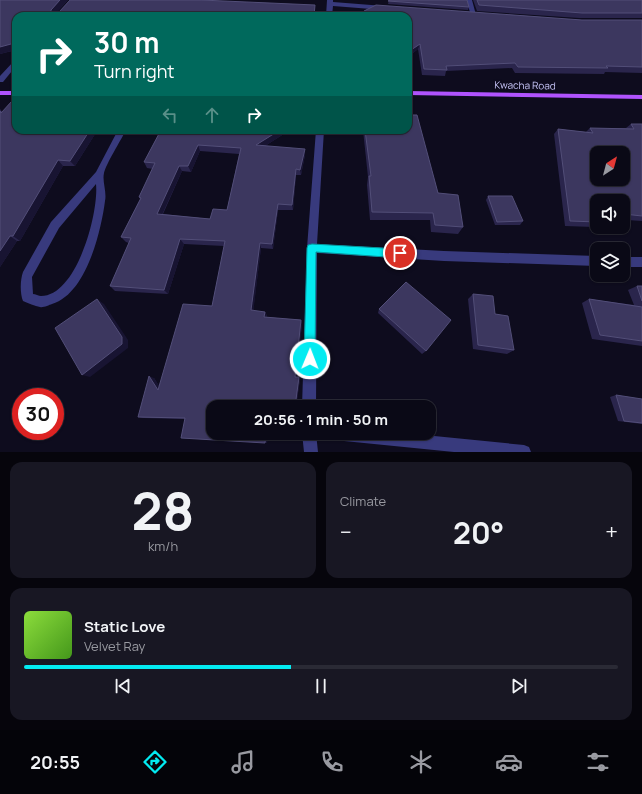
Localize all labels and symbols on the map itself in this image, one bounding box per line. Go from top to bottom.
street label: Kwacha Road [494,77,556,93]
north arrow [590,146,630,186]
pin [383,236,417,270]
position arrow [289,338,331,380]
speed limit sign: 30 [12,388,64,440]

